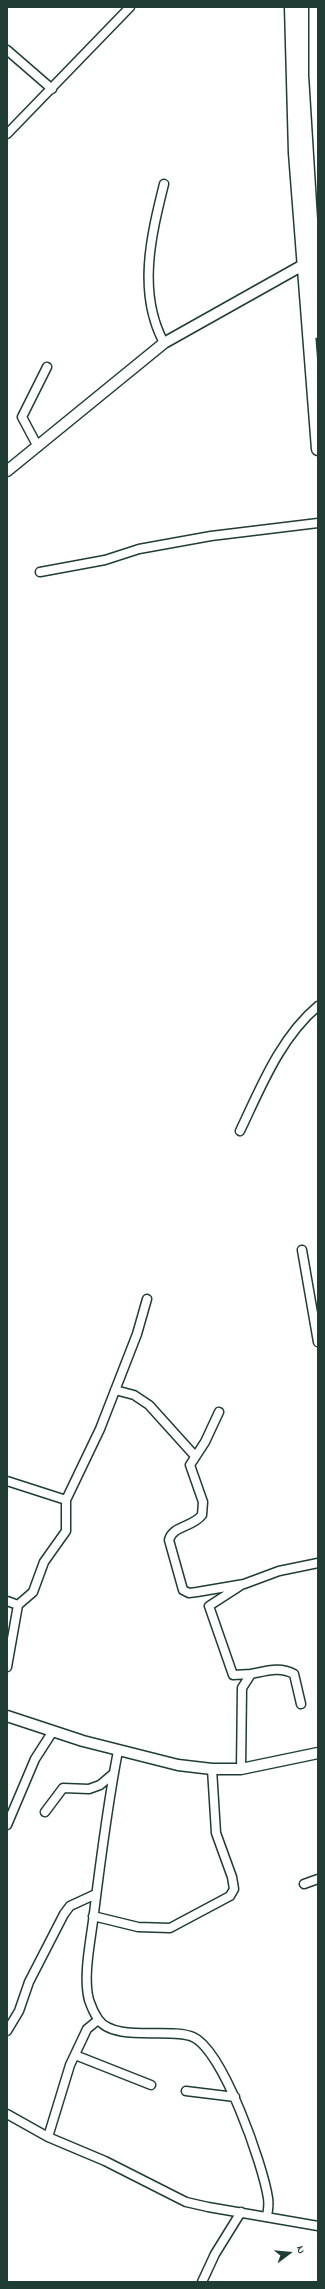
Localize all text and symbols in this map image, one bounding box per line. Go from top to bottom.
north arrow [269,2233,309,2273]
text: N [292,2244,309,2255]

